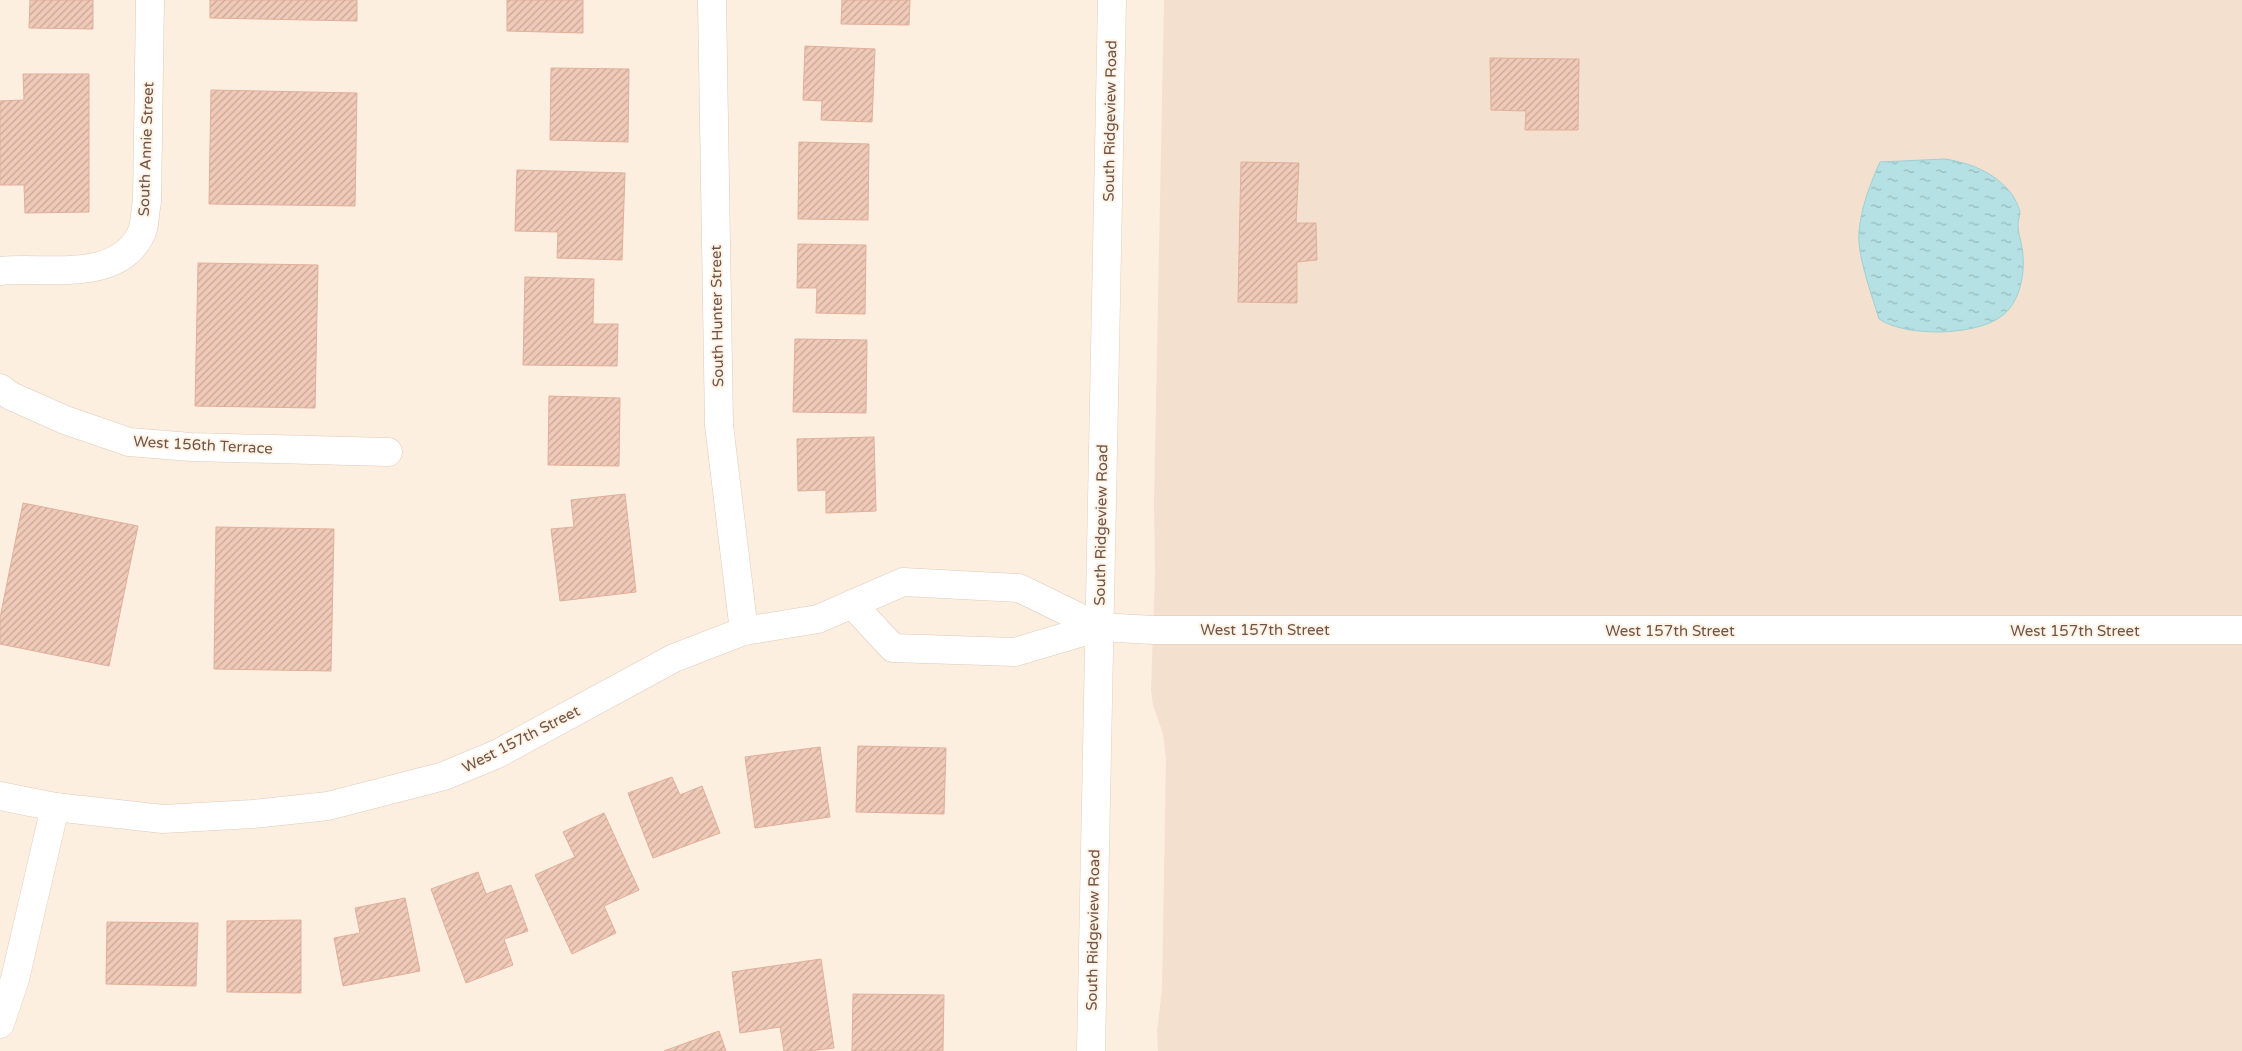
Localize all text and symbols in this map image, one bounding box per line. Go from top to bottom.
street label: South Ridgeview Road [1100,40,1120,202]
street label: South Annie Street [135,81,157,217]
street label: South Hunter Street [707,245,727,387]
street label: West 156th Terrace [133,432,273,458]
street label: South Ridgeview Road [1091,444,1111,606]
street label: West 157th Street [1200,621,1330,639]
street label: West 157th Street [1605,622,1735,640]
street label: West 157th Street [2010,622,2140,640]
street label: West 157th Street [459,701,583,776]
street label: South Ridgeview Road [1083,849,1103,1011]

